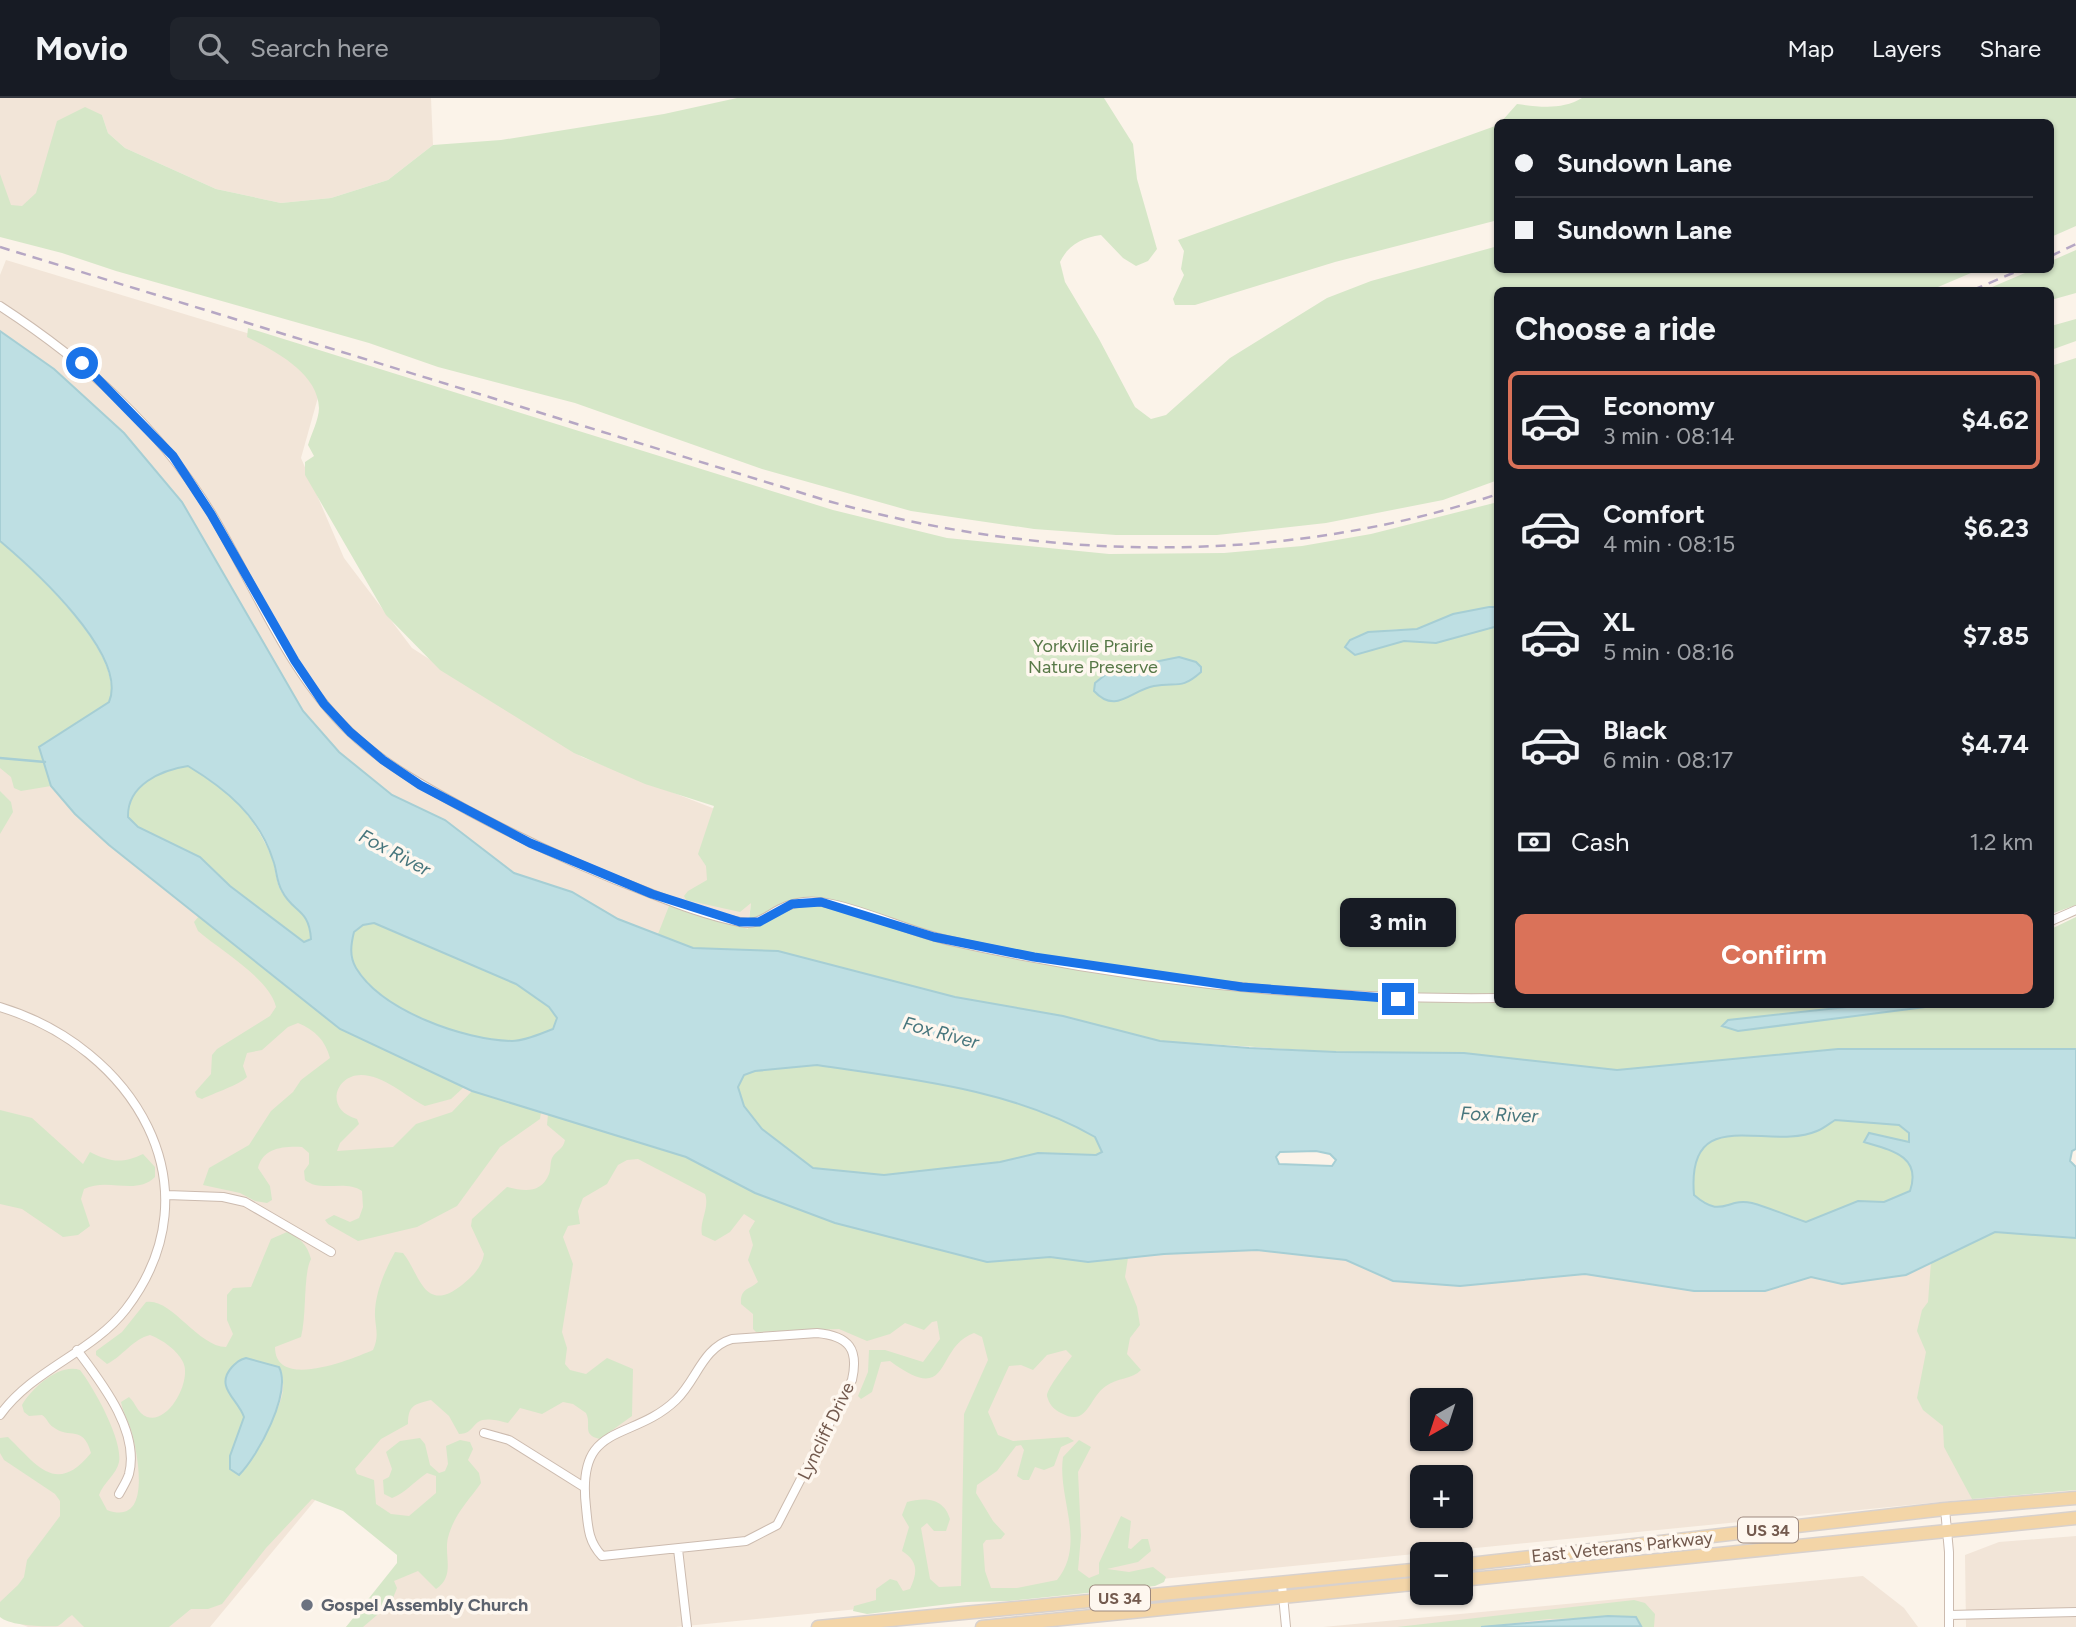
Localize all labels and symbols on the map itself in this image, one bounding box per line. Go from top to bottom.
route start [66,347,98,379]
park label: Yorkville Prairie Nature Preserve [1028,635,1158,678]
water label: Fox River [355,824,435,881]
callout: 3 min [1340,898,1456,946]
route end [1382,983,1414,1015]
water label: Fox River [900,1011,982,1054]
water label: Fox River [1460,1102,1539,1127]
street label: Lyncliff Drive [793,1378,859,1483]
north arrow [1410,1388,1474,1451]
road number: US 34 [1738,1518,1798,1542]
street label: East Veterans Parkway [1530,1526,1714,1567]
road number: US 34 [1090,1586,1150,1610]
place label: Gospel Assembly Church [321,1594,528,1616]
marker: Gospel Assembly Church [299,1597,315,1613]

